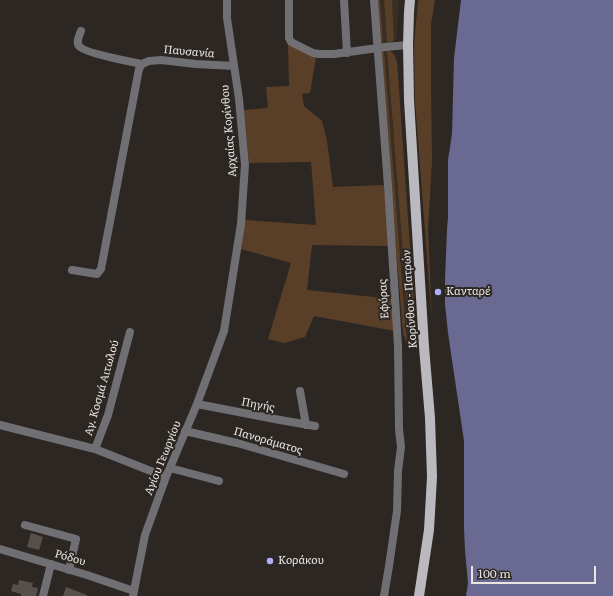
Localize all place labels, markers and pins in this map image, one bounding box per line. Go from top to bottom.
place label: Κανταρέ [446,285,491,299]
marker: Κανταρέ [433,287,443,297]
place label: Κοράκου [278,554,324,568]
marker: Κοράκου [265,556,275,566]

